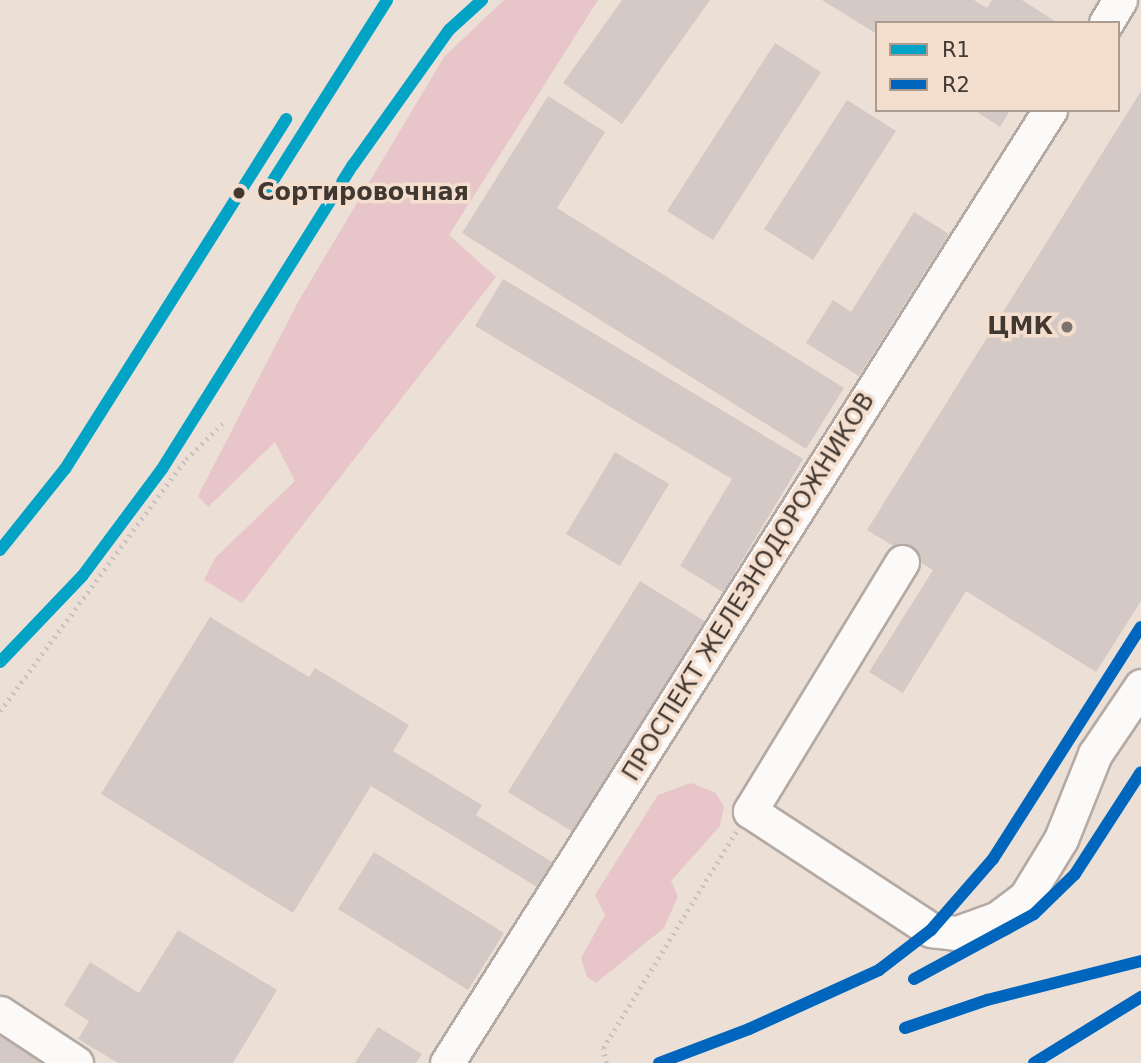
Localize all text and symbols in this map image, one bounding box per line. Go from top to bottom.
legend [875,21,1120,112]
text: R1 [942,38,970,62]
text: R2 [942,73,970,97]
place label: Сортировочная [257,179,469,207]
marker: Сортировочная [227,181,251,205]
place label: ЦМК [987,313,1053,341]
marker: ЦМК [1059,319,1075,335]
street label: ПРОСПЕКТ ЖЕЛЕЗНОДОРОЖНИКОВ [617,387,881,787]

